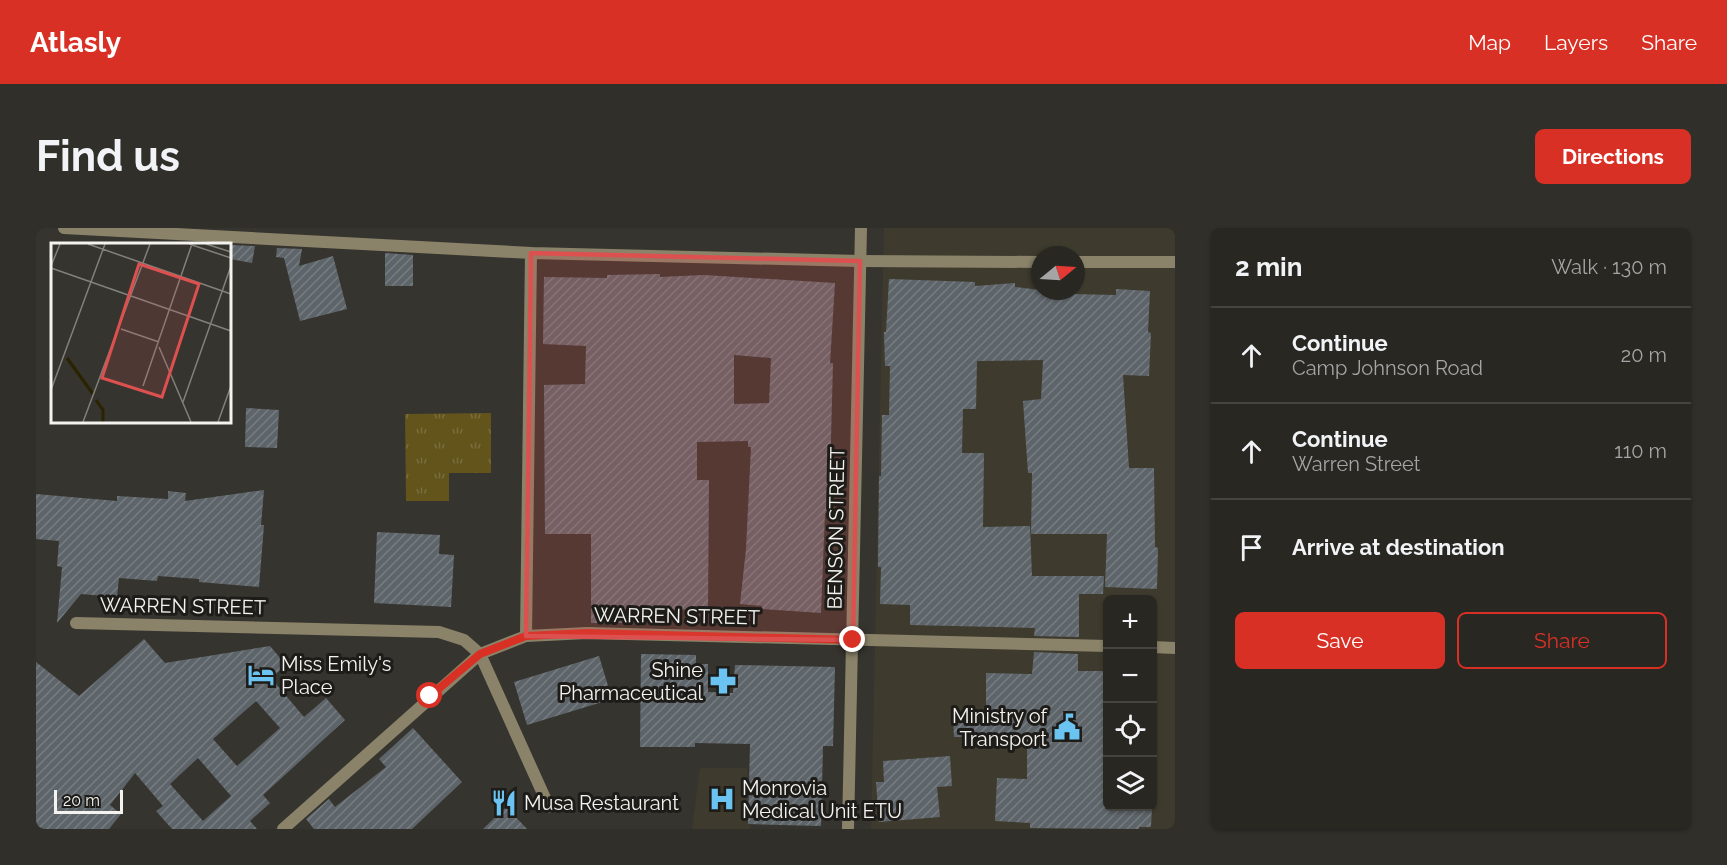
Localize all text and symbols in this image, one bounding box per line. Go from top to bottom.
text: Atlasly [30,26,121,59]
text: Map [1468,30,1511,55]
text: Layers [1544,30,1608,55]
text: Share [1641,30,1697,55]
button: Directions [1535,129,1691,184]
text: Find us [36,132,180,181]
inset map [51,243,231,423]
north arrow [1031,246,1085,300]
text: 2 min [1235,252,1302,282]
text: Walk · 130 m [1551,255,1667,279]
text: Continue [1292,330,1388,356]
icon: ahead [1235,339,1268,372]
text: 20 m [1621,343,1667,367]
text: Camp Johnson Road [1292,356,1483,380]
text: Continue [1292,426,1388,452]
icon: ahead [1235,435,1268,468]
text: 110 m [1614,439,1667,463]
street label: BENSON STREET [823,447,849,609]
text: Warren Street [1292,452,1420,476]
icon: arrive [1235,531,1268,564]
text: Arrive at destination [1292,534,1505,560]
street label: WARREN STREET [100,593,266,619]
map controls [1103,595,1157,811]
button: + [1103,595,1157,649]
street label: WARREN STREET [594,603,760,629]
button: Save [1235,612,1445,669]
button: Share [1457,612,1667,669]
route end [839,626,865,652]
button: − [1103,649,1157,703]
place label: Miss Emily's Place [281,652,392,699]
place label: Shine Pharmaceutical [559,658,704,705]
hotel icon: Miss Emily's Place [246,660,276,690]
pharmacy icon: Shine Pharmaceutical [708,666,738,696]
route start [416,682,442,708]
button: locate [1103,703,1157,757]
place label: Ministry of Transport [952,704,1048,751]
public building icon: Ministry of Transport [1052,712,1082,742]
button: layers [1103,757,1157,811]
place label: Monrovia Medical Unit ETU [742,776,902,823]
hospital icon: Monrovia Medical Unit ETU [707,784,737,814]
scale bar [54,787,123,814]
restaurant icon: Musa Restaurant [489,788,519,818]
text: 20 m [63,791,100,810]
place label: Musa Restaurant [524,791,679,815]

